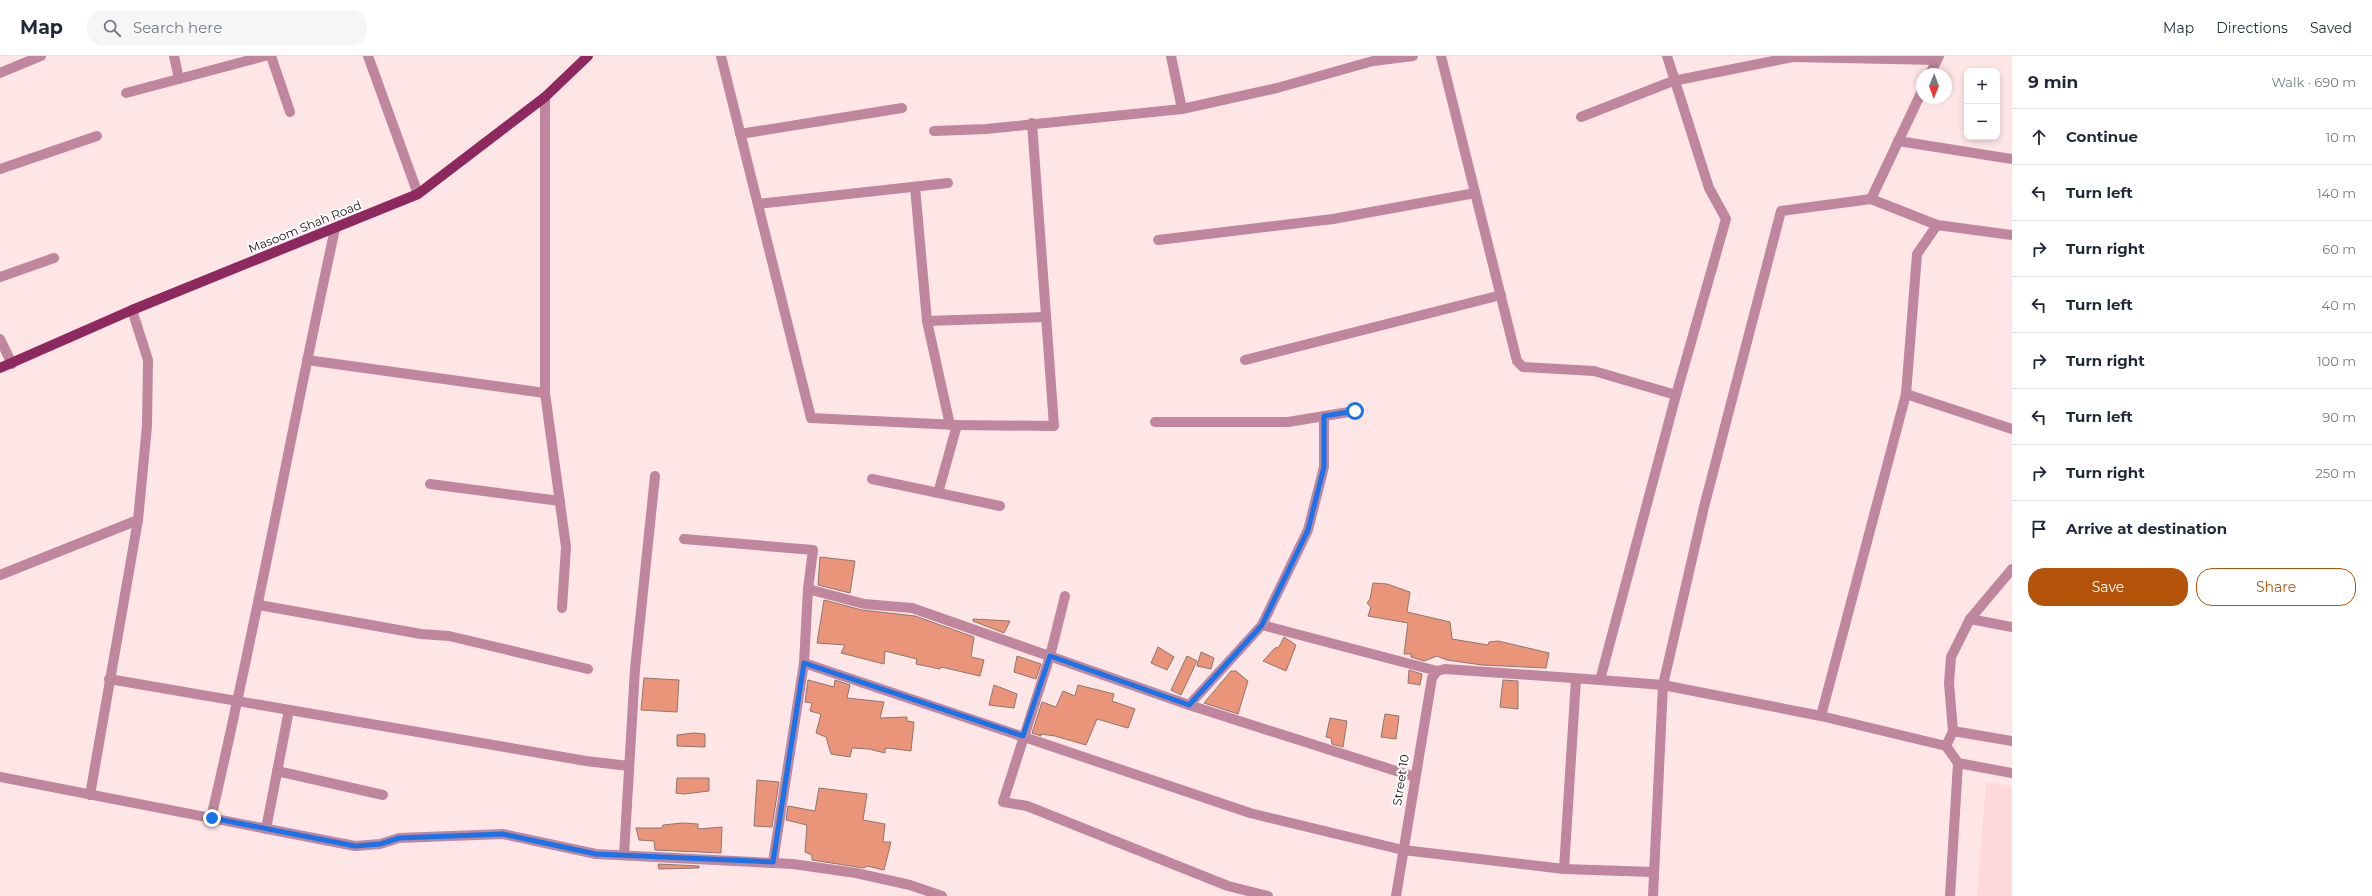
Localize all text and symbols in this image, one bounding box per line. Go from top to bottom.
search box [87,10,367,46]
text: Map [20,16,63,39]
icon: search [101,17,123,39]
text: Search here [133,18,222,37]
text: Map [2163,19,2194,37]
text: Directions [2216,19,2288,37]
text: Saved [2310,19,2352,37]
north arrow [1916,68,1952,104]
map controls [1964,68,2000,140]
button: + [1964,68,2000,104]
text: 9 min [2028,72,2078,92]
text: Walk · 690 m [2272,74,2356,90]
button: − [1964,104,2000,140]
icon: ahead [2028,126,2050,148]
text: Continue [2066,127,2138,146]
text: 10 m [2326,129,2356,145]
icon: left [2028,182,2050,204]
text: Turn left [2066,183,2133,202]
text: 140 m [2317,185,2356,201]
street label: Masoom Shah Road [246,197,363,256]
icon: right [2028,238,2050,260]
text: Turn right [2066,239,2145,258]
text: 60 m [2322,241,2356,257]
icon: left [2028,294,2050,316]
text: Turn left [2066,295,2133,314]
text: 40 m [2322,297,2356,313]
icon: right [2028,350,2050,372]
text: Turn right [2066,351,2145,370]
text: 100 m [2317,353,2356,369]
route start [1346,402,1364,420]
icon: left [2028,406,2050,428]
text: Turn left [2066,407,2133,426]
text: 90 m [2322,409,2356,425]
icon: right [2028,462,2050,484]
text: Turn right [2066,463,2145,482]
text: 250 m [2315,465,2356,481]
icon: arrive [2028,518,2050,540]
text: Arrive at destination [2066,519,2227,538]
button: Save [2028,568,2188,606]
button: Share [2196,568,2356,606]
street label: Street 10 [1389,753,1412,807]
route end [203,809,221,827]

